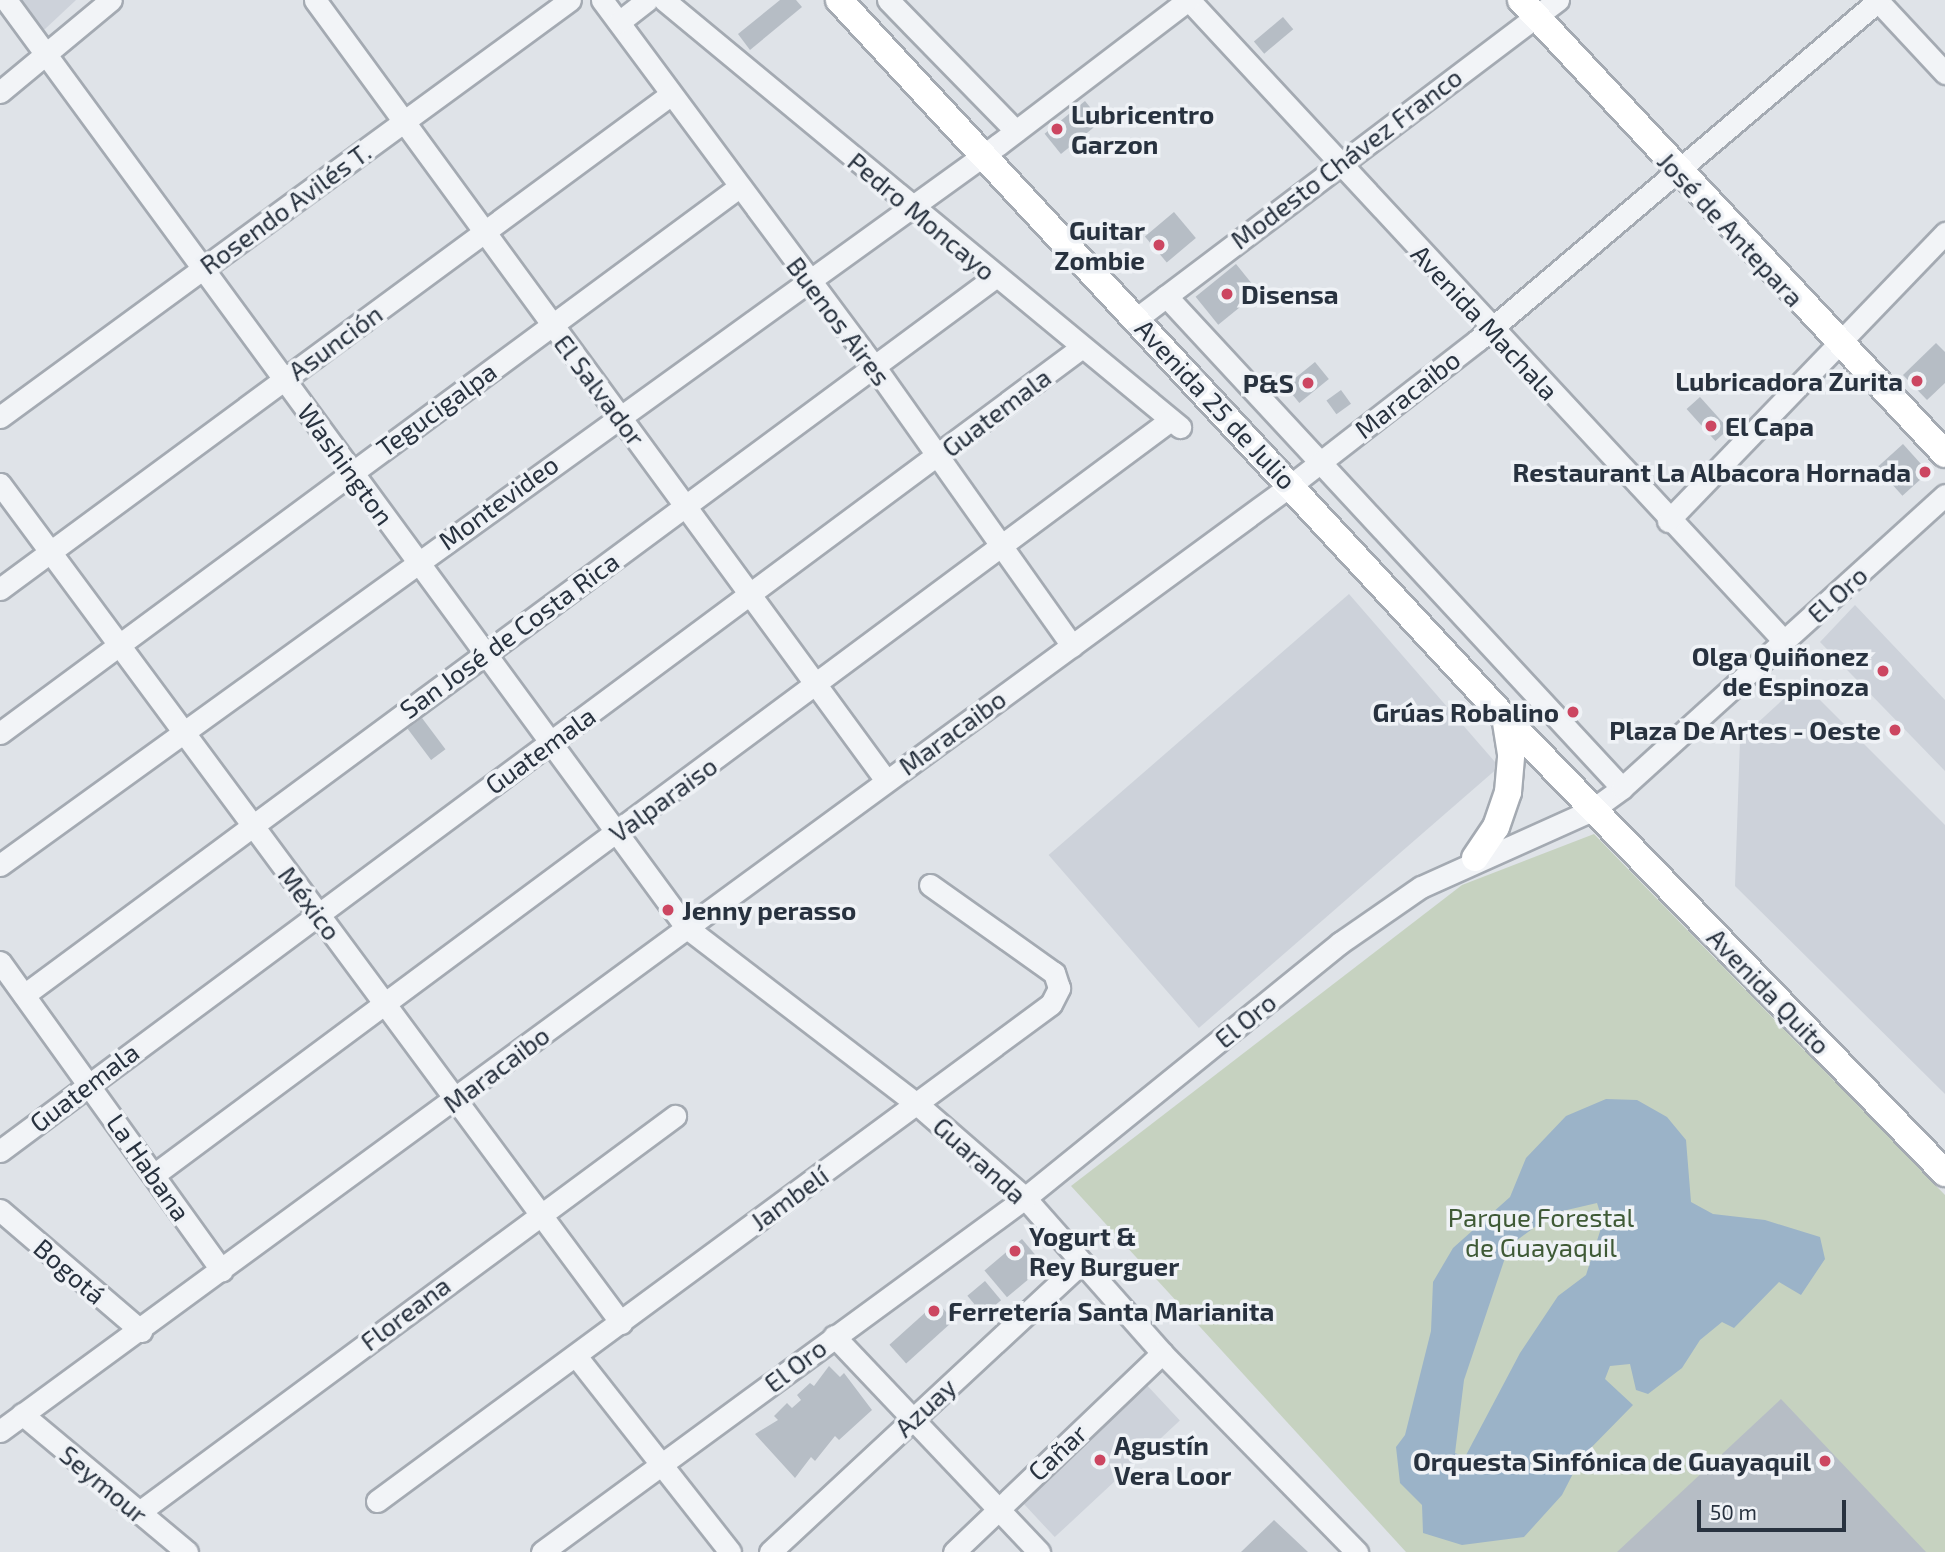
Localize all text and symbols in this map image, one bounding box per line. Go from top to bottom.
street label: Modesto Chávez Franco [1224,61,1468,255]
place label: Lubricentro Garzon [1071,98,1214,160]
marker: Lubricentro Garzon [1049,121,1065,137]
street label: Rosendo Avilés T. [193,135,377,281]
street label: Pedro Moncayo [842,145,1002,287]
street label: José de Antepara [1651,145,1811,313]
place label: Guitar Zombie [1054,214,1145,276]
marker: Guitar Zombie [1151,237,1167,253]
street label: Avenida Machala [1405,238,1565,406]
street label: Buenos Aires [780,250,898,392]
place label: Disensa [1241,278,1339,310]
marker: Disensa [1219,286,1235,302]
street label: Asunción [282,298,388,386]
street label: Avenida 25 de Julio [1129,312,1303,496]
street label: El Salvador [548,328,652,452]
street label: Maracaibo [1348,343,1466,445]
street label: Tegucigalpa [370,355,502,463]
street label: Guatemala [935,361,1057,463]
place label: Lubricadora Zurita [1675,365,1903,397]
place label: P&S [1243,367,1294,399]
marker: Lubricadora Zurita [1909,373,1925,389]
marker: P&S [1300,375,1316,391]
street label: Washington [291,397,401,531]
place label: El Capa [1725,410,1815,442]
marker: El Capa [1703,418,1719,434]
street label: Montevideo [432,448,564,556]
place label: Restaurant La Albacora Hornada [1512,456,1911,488]
marker: Restaurant La Albacora Hornada [1917,464,1933,480]
street label: San José de Costa Rica [393,545,625,725]
street label: El Oro [1800,559,1874,629]
place label: Olga Quiñonez de Espinoza [1692,640,1869,702]
marker: Olga Quiñonez de Espinoza [1875,663,1891,679]
street label: Maracaibo [892,683,1012,781]
place label: Grúas Robalino [1372,696,1559,728]
street label: Guatemala [479,700,601,800]
marker: Grúas Robalino [1565,704,1581,720]
place label: Plaza De Artes - Oeste [1609,714,1881,746]
marker: Plaza De Artes - Oeste [1887,722,1903,738]
street label: Valparaiso [603,749,723,849]
street label: México [272,860,348,946]
place label: Jenny perasso [682,894,857,926]
marker: Jenny perasso [660,902,676,918]
street label: Avenida Quito [1701,922,1837,1060]
street label: El Oro [1208,986,1282,1054]
street label: Maracaibo [437,1019,555,1119]
street label: Guatemala [23,1036,145,1138]
street label: La Habana [101,1107,197,1227]
street label: Guaranda [927,1110,1033,1210]
street label: Jambelí [744,1159,834,1237]
park label: Parque Forestal de Guayaquil [1448,1201,1634,1262]
place label: Yogurt & Rey Burguer [1029,1220,1180,1282]
street label: Bogotá [28,1232,112,1310]
marker: Yogurt & Rey Burguer [1007,1243,1023,1259]
street label: Floreana [354,1269,456,1357]
place label: Ferretería Santa Marianita [948,1295,1274,1327]
marker: Ferretería Santa Marianita [926,1303,942,1319]
street label: El Oro [758,1331,832,1399]
street label: Azuay [888,1371,962,1443]
street label: Cañar [1021,1417,1093,1487]
place label: Agustín Vera Loor [1114,1429,1231,1490]
street label: Seymour [54,1438,154,1530]
place label: Orquesta Sinfónica de Guayaquil [1413,1445,1811,1477]
marker: Agustín Vera Loor [1092,1452,1108,1468]
marker: Orquesta Sinfónica de Guayaquil [1817,1453,1833,1469]
scale bar [1700,1486,1849,1530]
text: 50 m [1710,1499,1757,1524]

